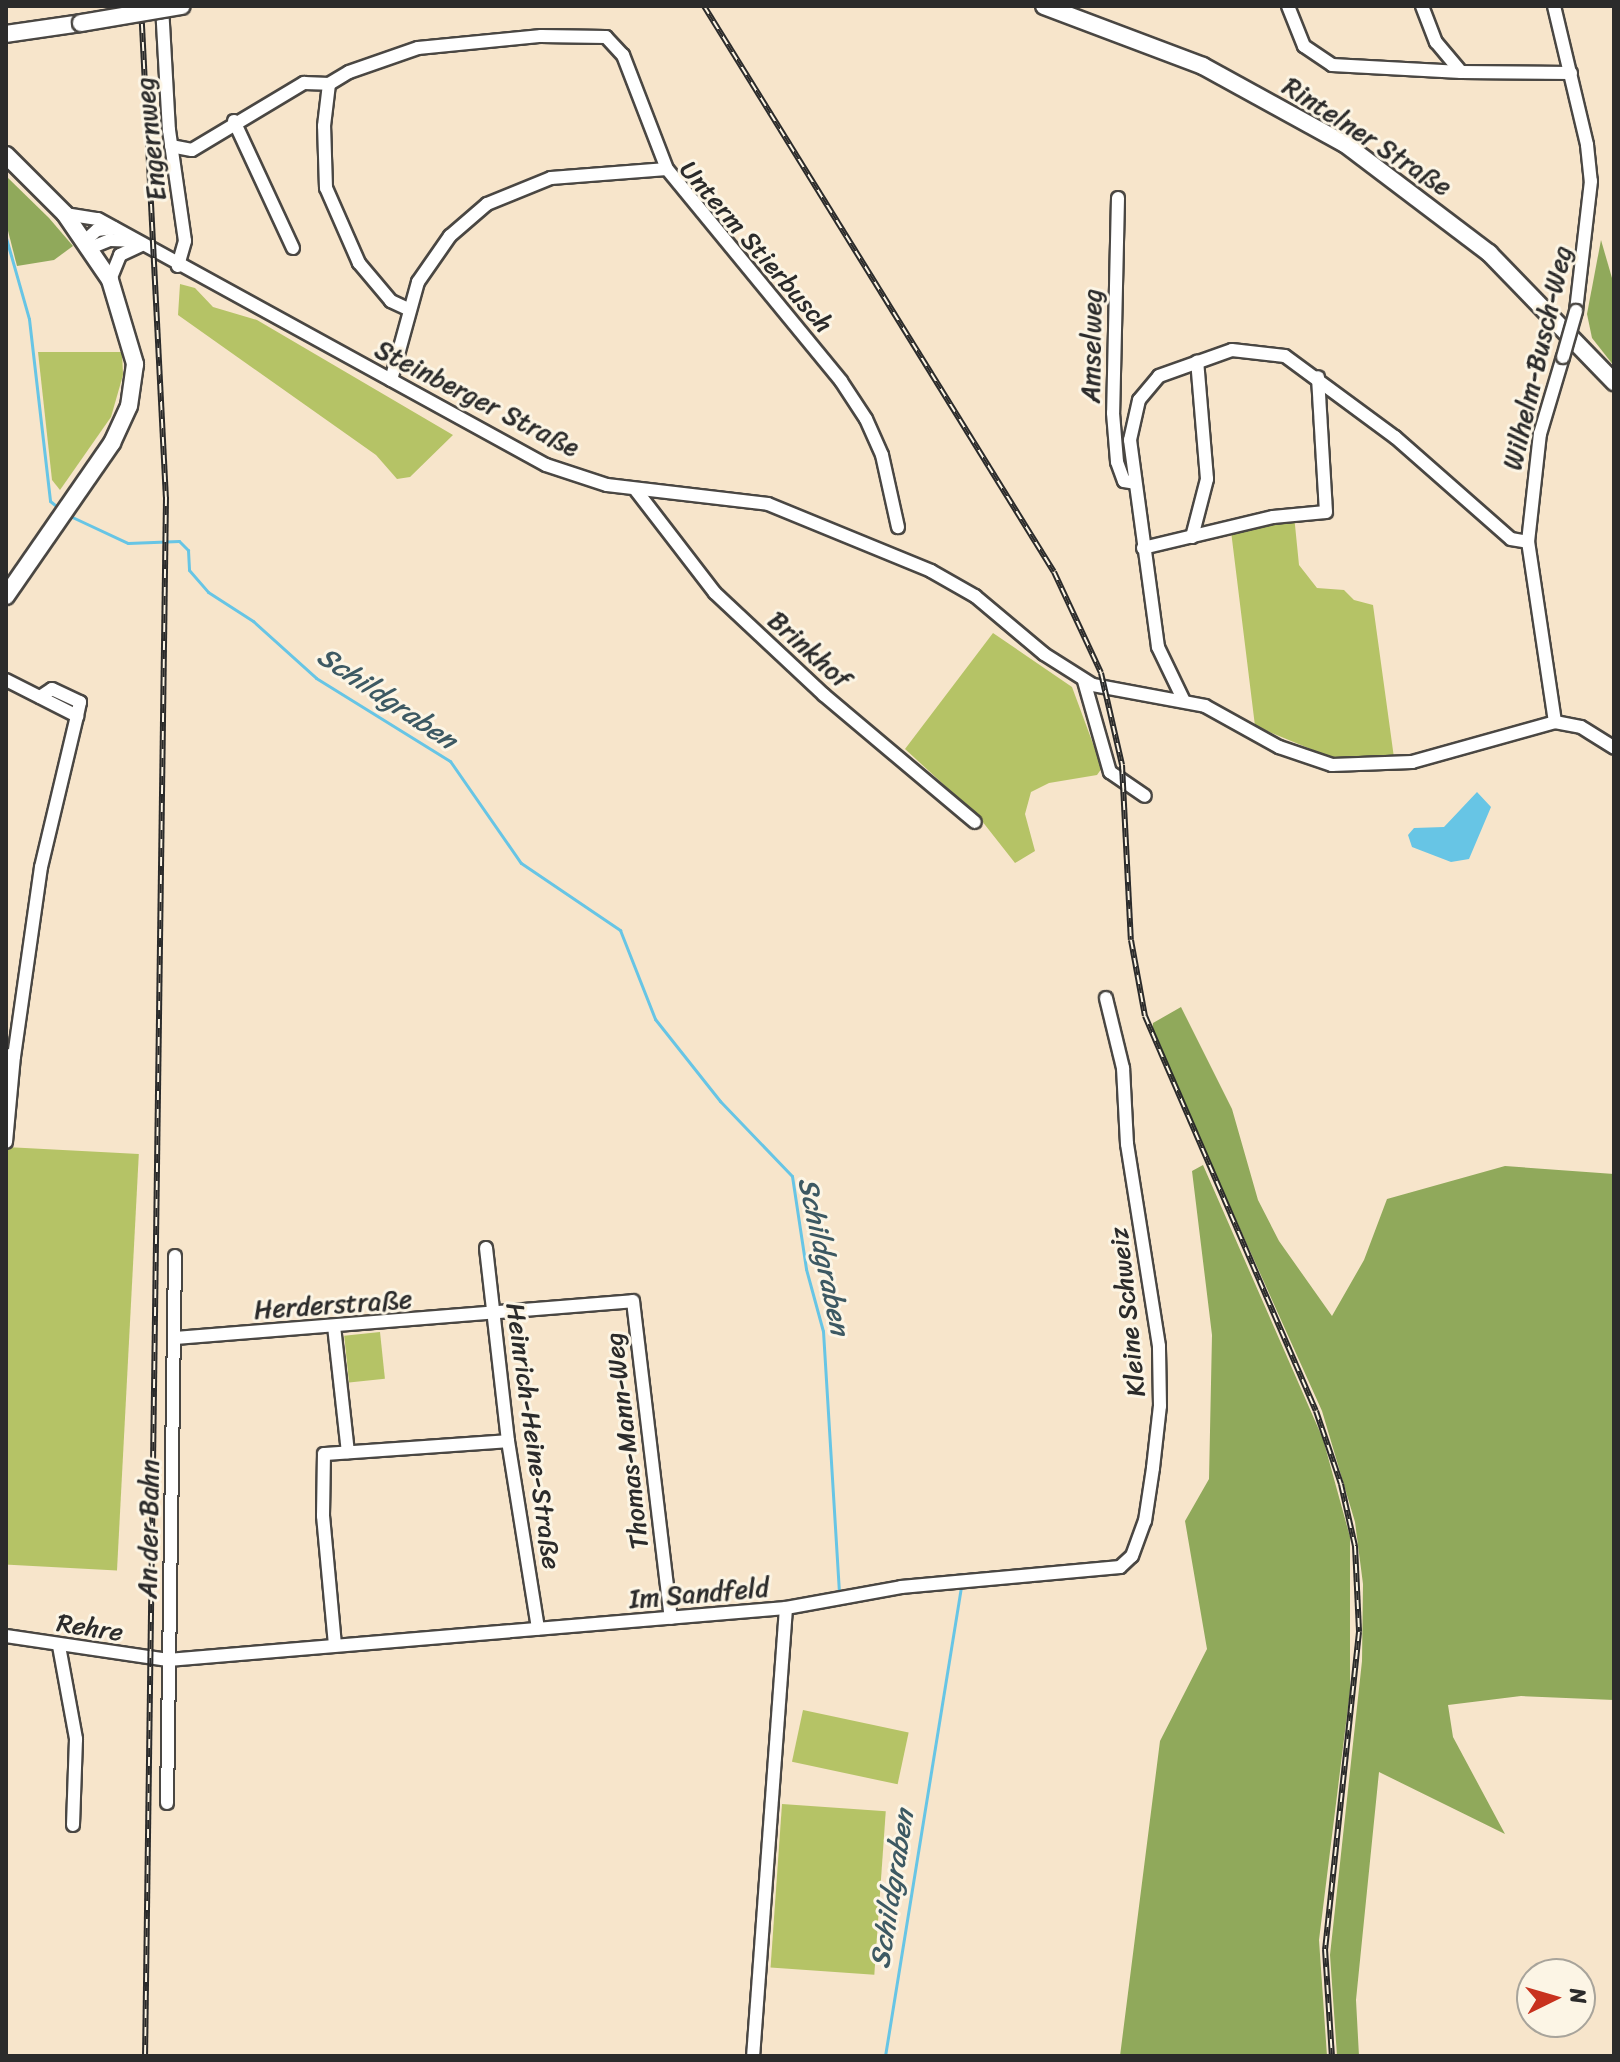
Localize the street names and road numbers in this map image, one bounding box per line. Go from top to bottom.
street label: Rintelner Straße [1276,71,1458,203]
street label: Engernweg [129,76,173,202]
street label: Unterm Stierbusch [673,154,839,340]
street label: Wilhelm-Busch-Weg [1497,243,1579,473]
street label: Amselweg [1075,289,1109,403]
street label: Steinberger Straße [369,334,585,464]
street label: Brinkhof [761,605,857,695]
street label: Kleine Schweiz [1104,1225,1152,1399]
street label: Herderstraße [253,1284,413,1326]
street label: Heinrich-Heine-Straße [499,1301,567,1571]
street label: Thomas-Mann-Weg [598,1331,656,1551]
street label: An der Bahn [132,1459,166,1599]
street label: Im Sandfeld [628,1572,770,1616]
street label: Rehre [55,1607,125,1649]

